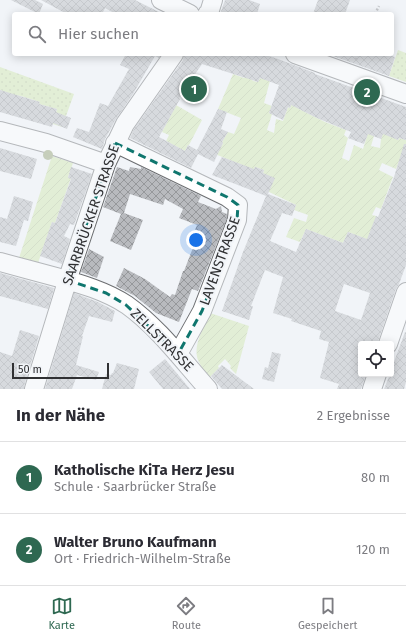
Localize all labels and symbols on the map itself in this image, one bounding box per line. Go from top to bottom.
pin: 1 [181,74,207,104]
pin: 2 [354,77,380,107]
street label: SAARBRÜCKER STRASSE [58,142,123,288]
street label: LAVENSTRASSE [196,214,244,308]
your location [186,230,206,250]
street label: ZELLSTRASSE [127,305,197,375]
scale bar [12,361,109,380]

